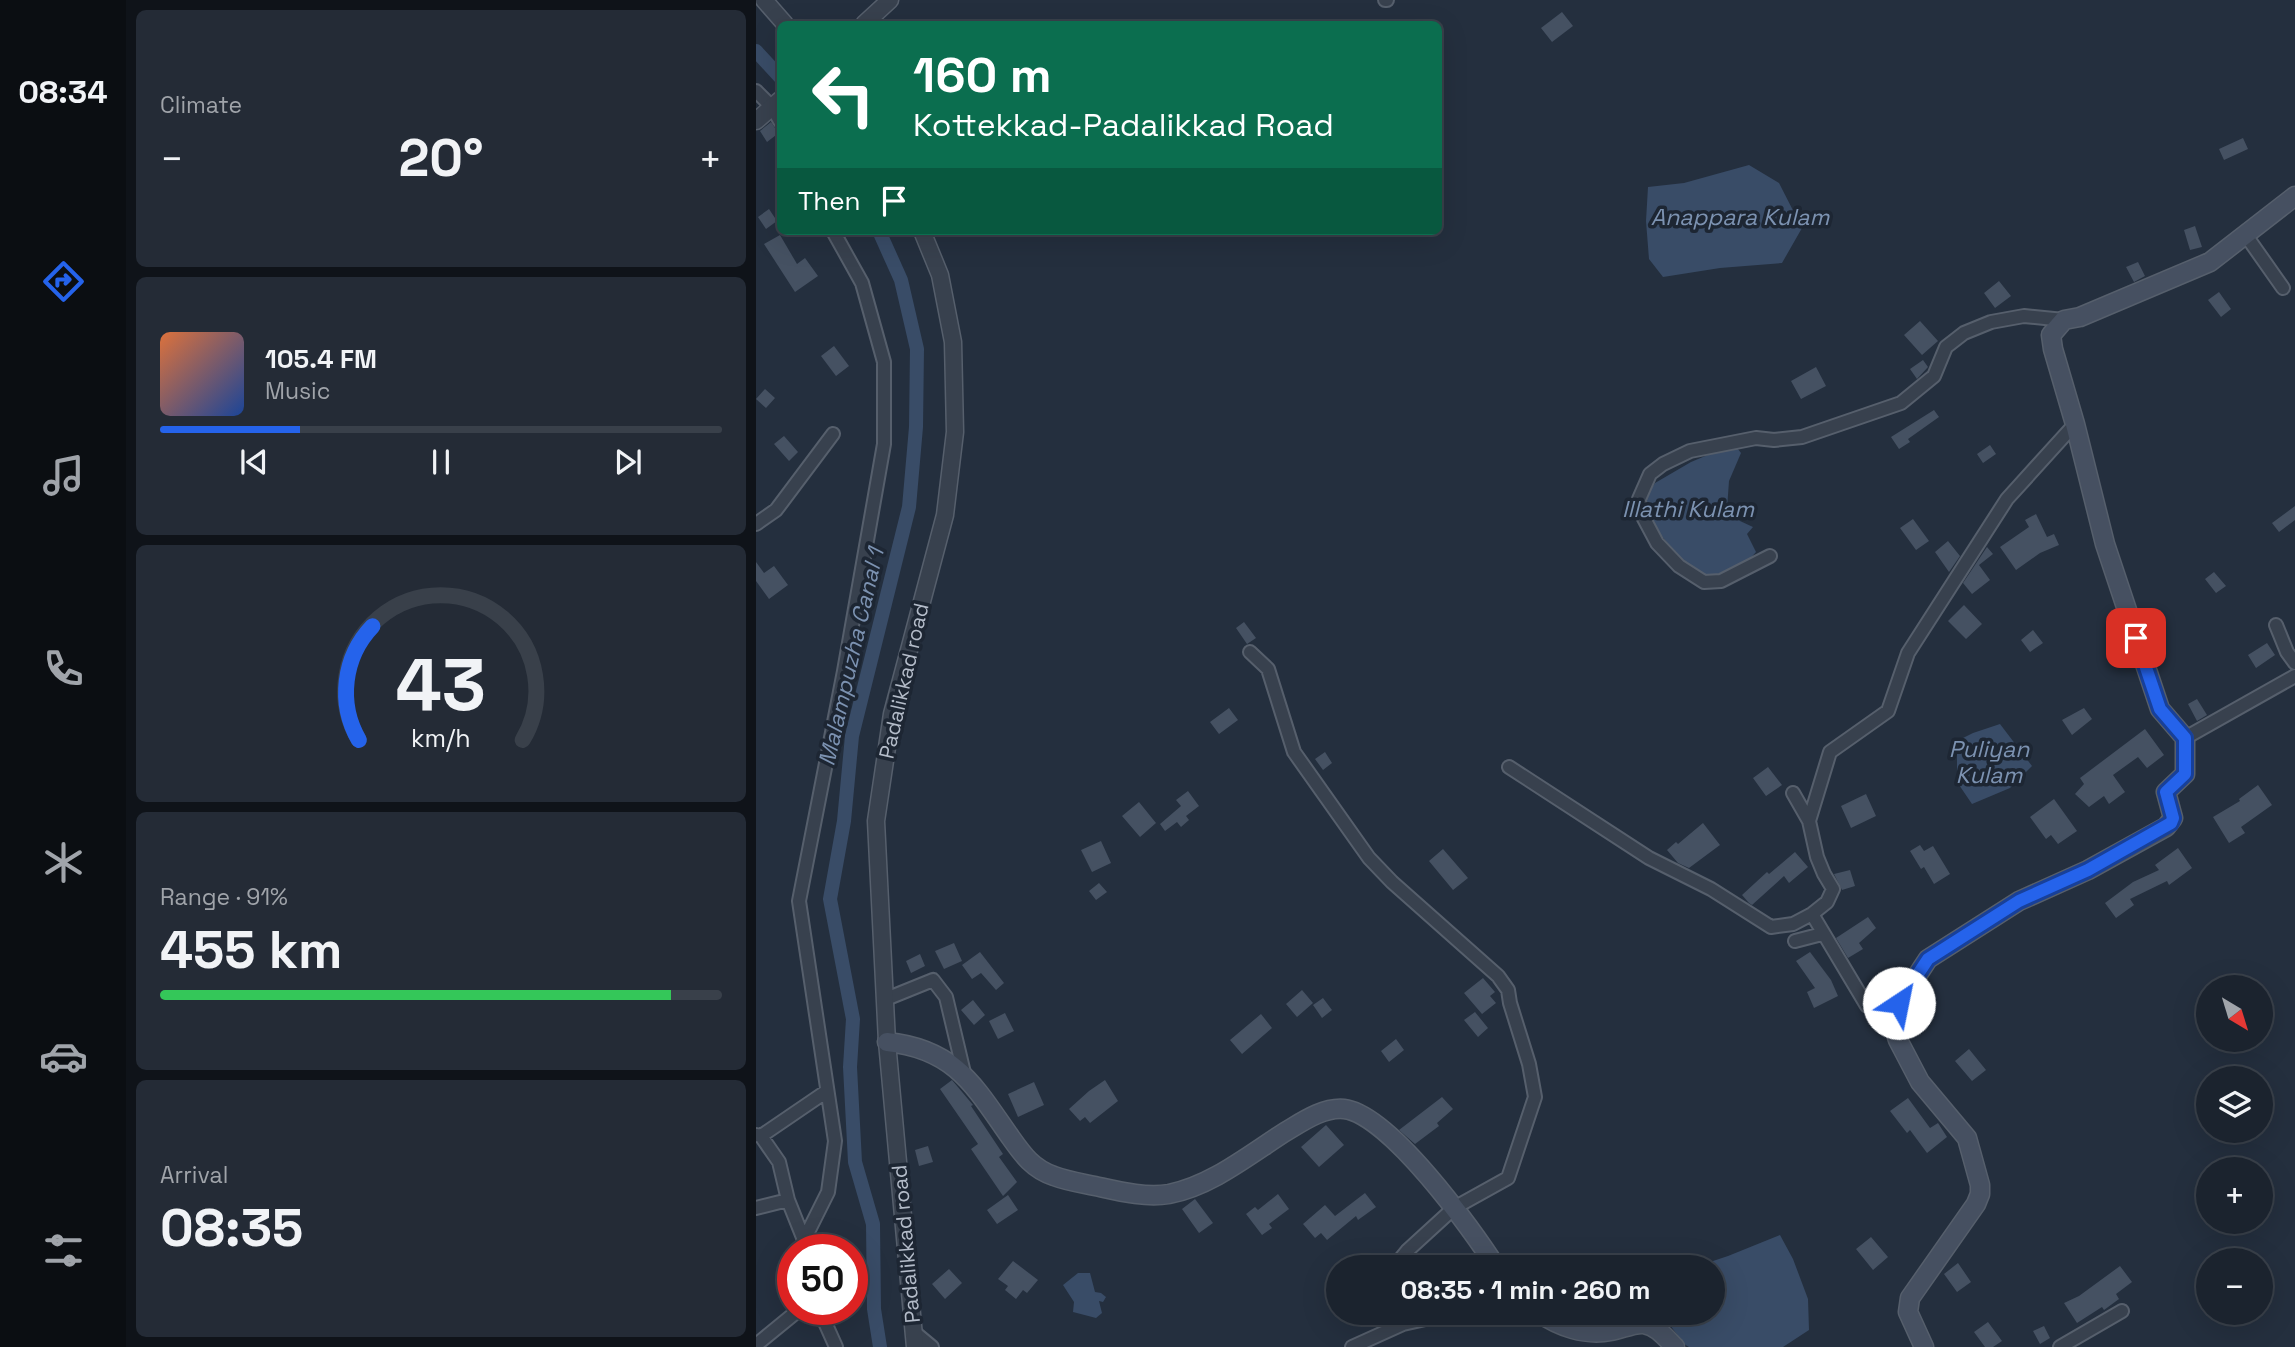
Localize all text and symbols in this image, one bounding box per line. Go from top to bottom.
text: 160 m [913,44,1051,106]
icon: left [798,49,889,140]
text: 08:34 [18,72,108,112]
text: Climate [160,90,242,120]
text: Kottekkad-Padalikkad Road [913,105,1334,145]
text: 20° [398,125,484,191]
text: − [160,135,184,183]
text: + [698,135,722,183]
icon: arrive [875,182,913,220]
text: Then [798,184,861,218]
water label: Anappara Kulam [1651,202,1831,232]
icon: directions [39,257,88,306]
text: 105.4 FM [265,342,377,376]
text: Music [265,376,330,406]
icon: previous [235,443,273,481]
icon: pause [422,443,460,481]
icon: next [609,443,647,481]
icon: music [39,451,88,500]
water label: Illathi Kulam [1622,494,1755,524]
water label: Malampuzha Canal 1 [811,543,891,769]
street label: Padalikkad road [872,600,935,761]
pin [2106,608,2166,668]
icon: arrive [2117,619,2155,657]
text: 43 [396,638,486,731]
icon: phone [39,644,88,693]
text: km/h [411,721,471,753]
water label: Puliyan Kulam [1949,734,2030,790]
icon: climate [39,838,88,887]
text: Range · 91% [160,882,288,912]
text: 455 km [160,917,342,983]
position arrow [1862,966,1936,1040]
north arrow [2196,975,2273,1052]
map controls [2196,975,2273,1325]
icon: car [39,1032,88,1081]
button: layers [2196,1066,2273,1143]
button: + [2196,1157,2273,1234]
text: Arrival [160,1160,228,1190]
street label: Padalikkad road [885,1164,926,1324]
text: 08:35 [160,1195,303,1261]
icon: filters [39,1226,88,1275]
speed limit sign: 50 [777,1234,868,1325]
button: − [2196,1248,2273,1325]
text: 08:35 · 1 min · 260 m [1400,1273,1651,1307]

